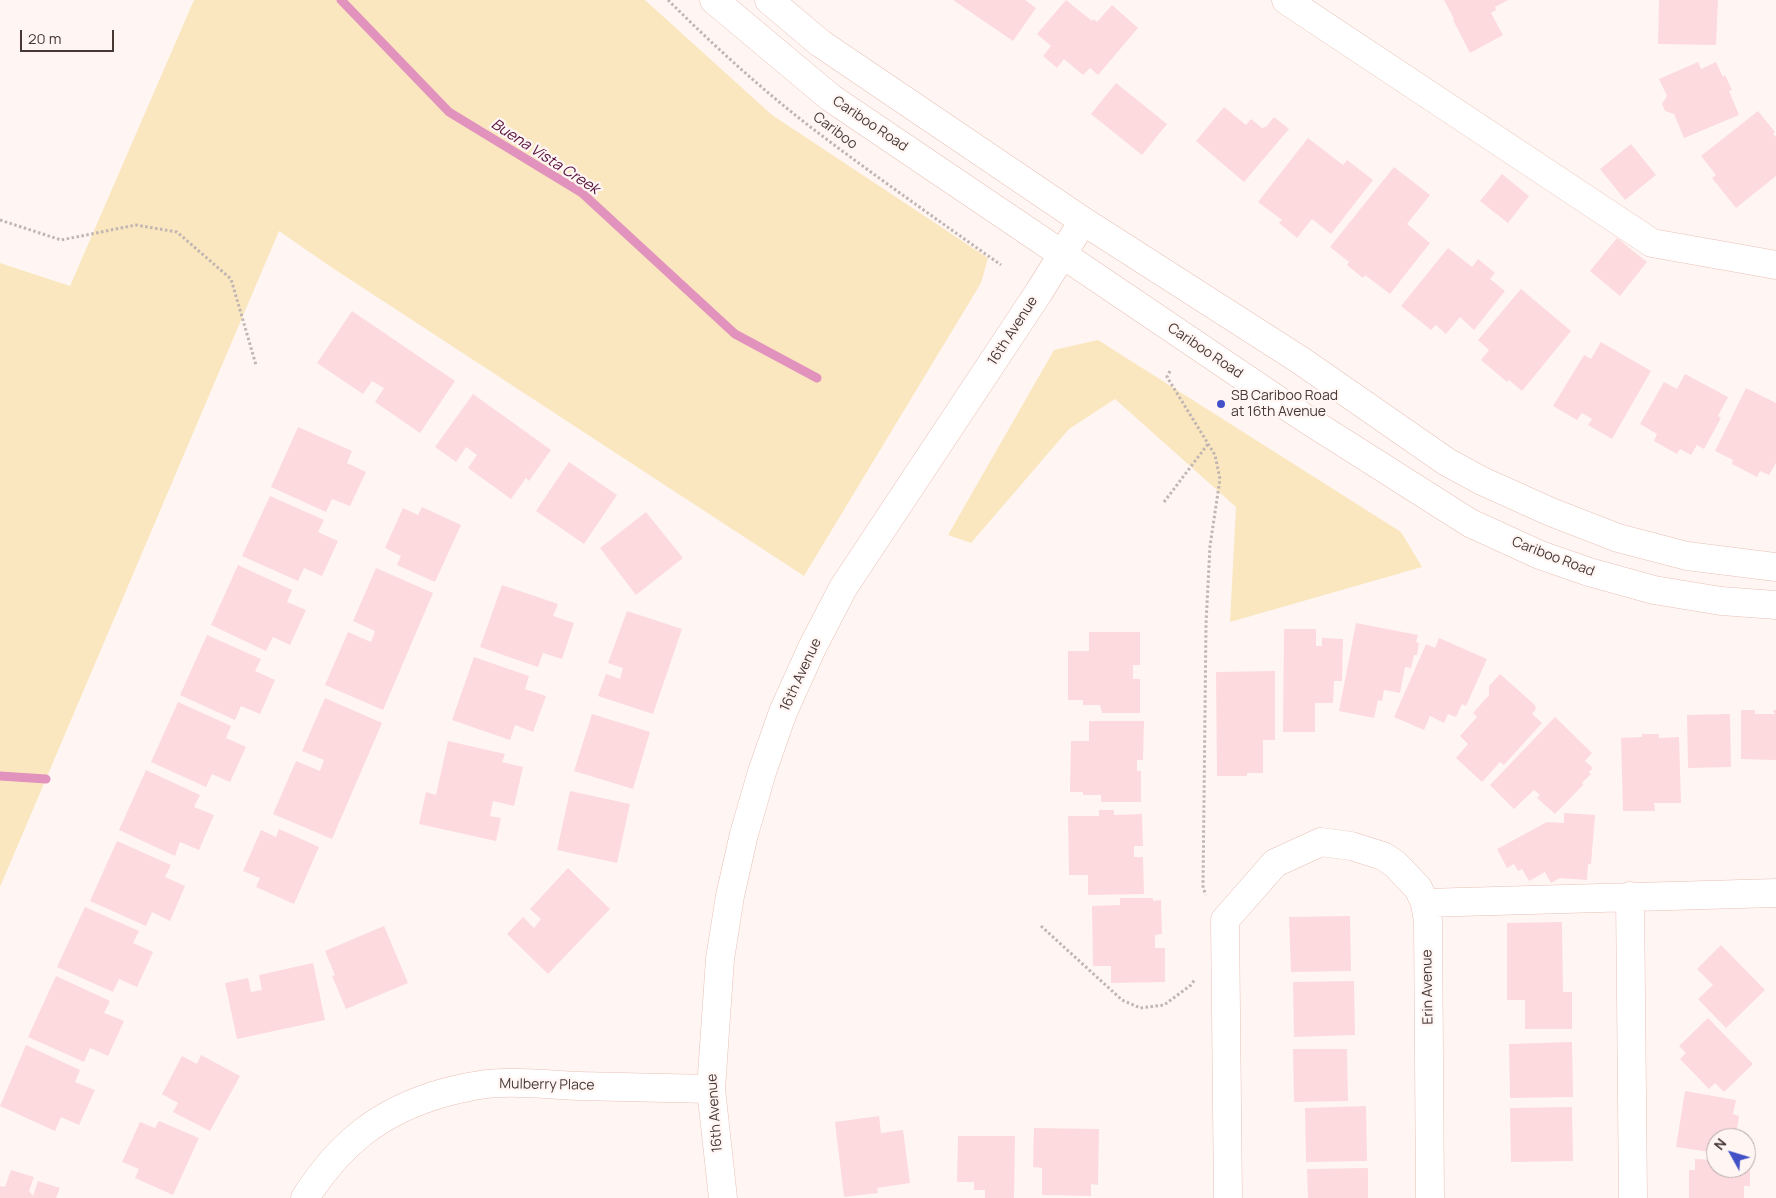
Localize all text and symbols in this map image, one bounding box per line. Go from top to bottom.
scale bar [22,20,116,52]
text: 20 m [28,28,61,49]
street label: Cariboo Road [829,93,911,155]
street label: Cariboo [810,109,860,153]
water label: Buena Vista Creek [488,115,602,199]
street label: 16th Avenue [984,293,1042,369]
street label: Cariboo Road [1164,320,1246,382]
place label: SB Cariboo Road at 16th Avenue [1231,388,1338,421]
marker: SB Cariboo Road at 16th Avenue [1215,398,1227,410]
street label: Cariboo Road [1509,534,1597,580]
street label: 16th Avenue [777,636,825,714]
street label: Erin Avenue [1419,949,1437,1025]
street label: 16th Avenue [704,1073,726,1153]
street label: Mulberry Place [499,1076,595,1094]
north arrow [1706,1128,1756,1178]
text: N [1709,1134,1730,1154]

